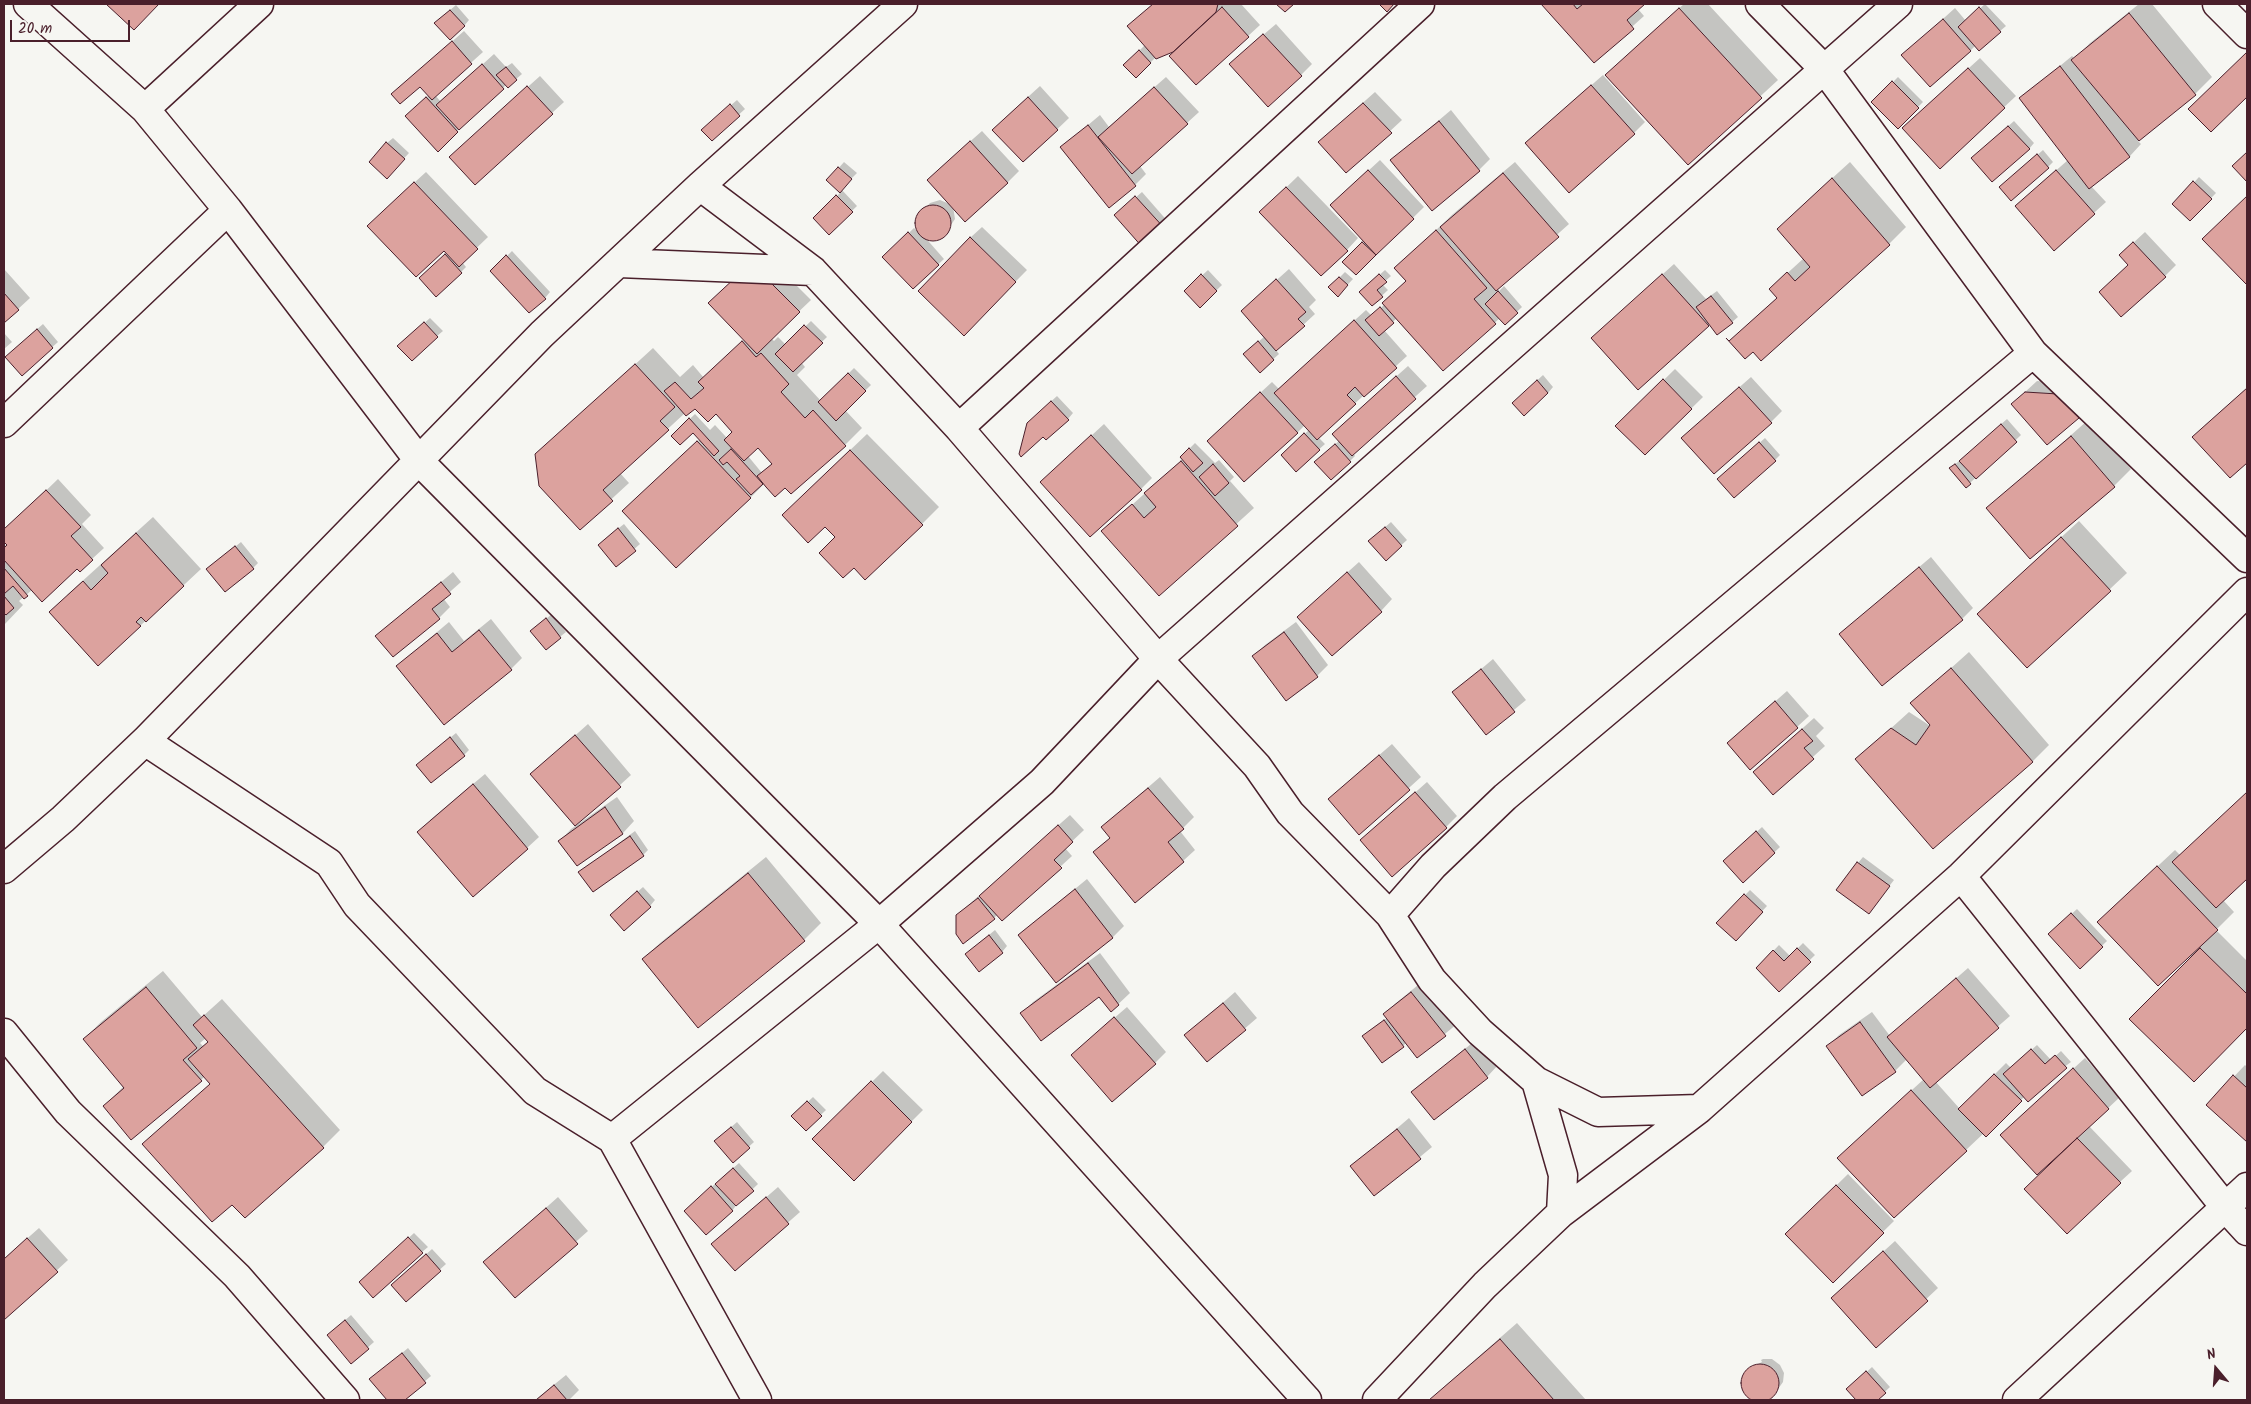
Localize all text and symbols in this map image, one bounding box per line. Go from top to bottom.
scale bar [12,10,132,42]
text: 20 m [18,17,52,41]
text: N [2204,1343,2219,1367]
north arrow [2191,1344,2241,1394]

